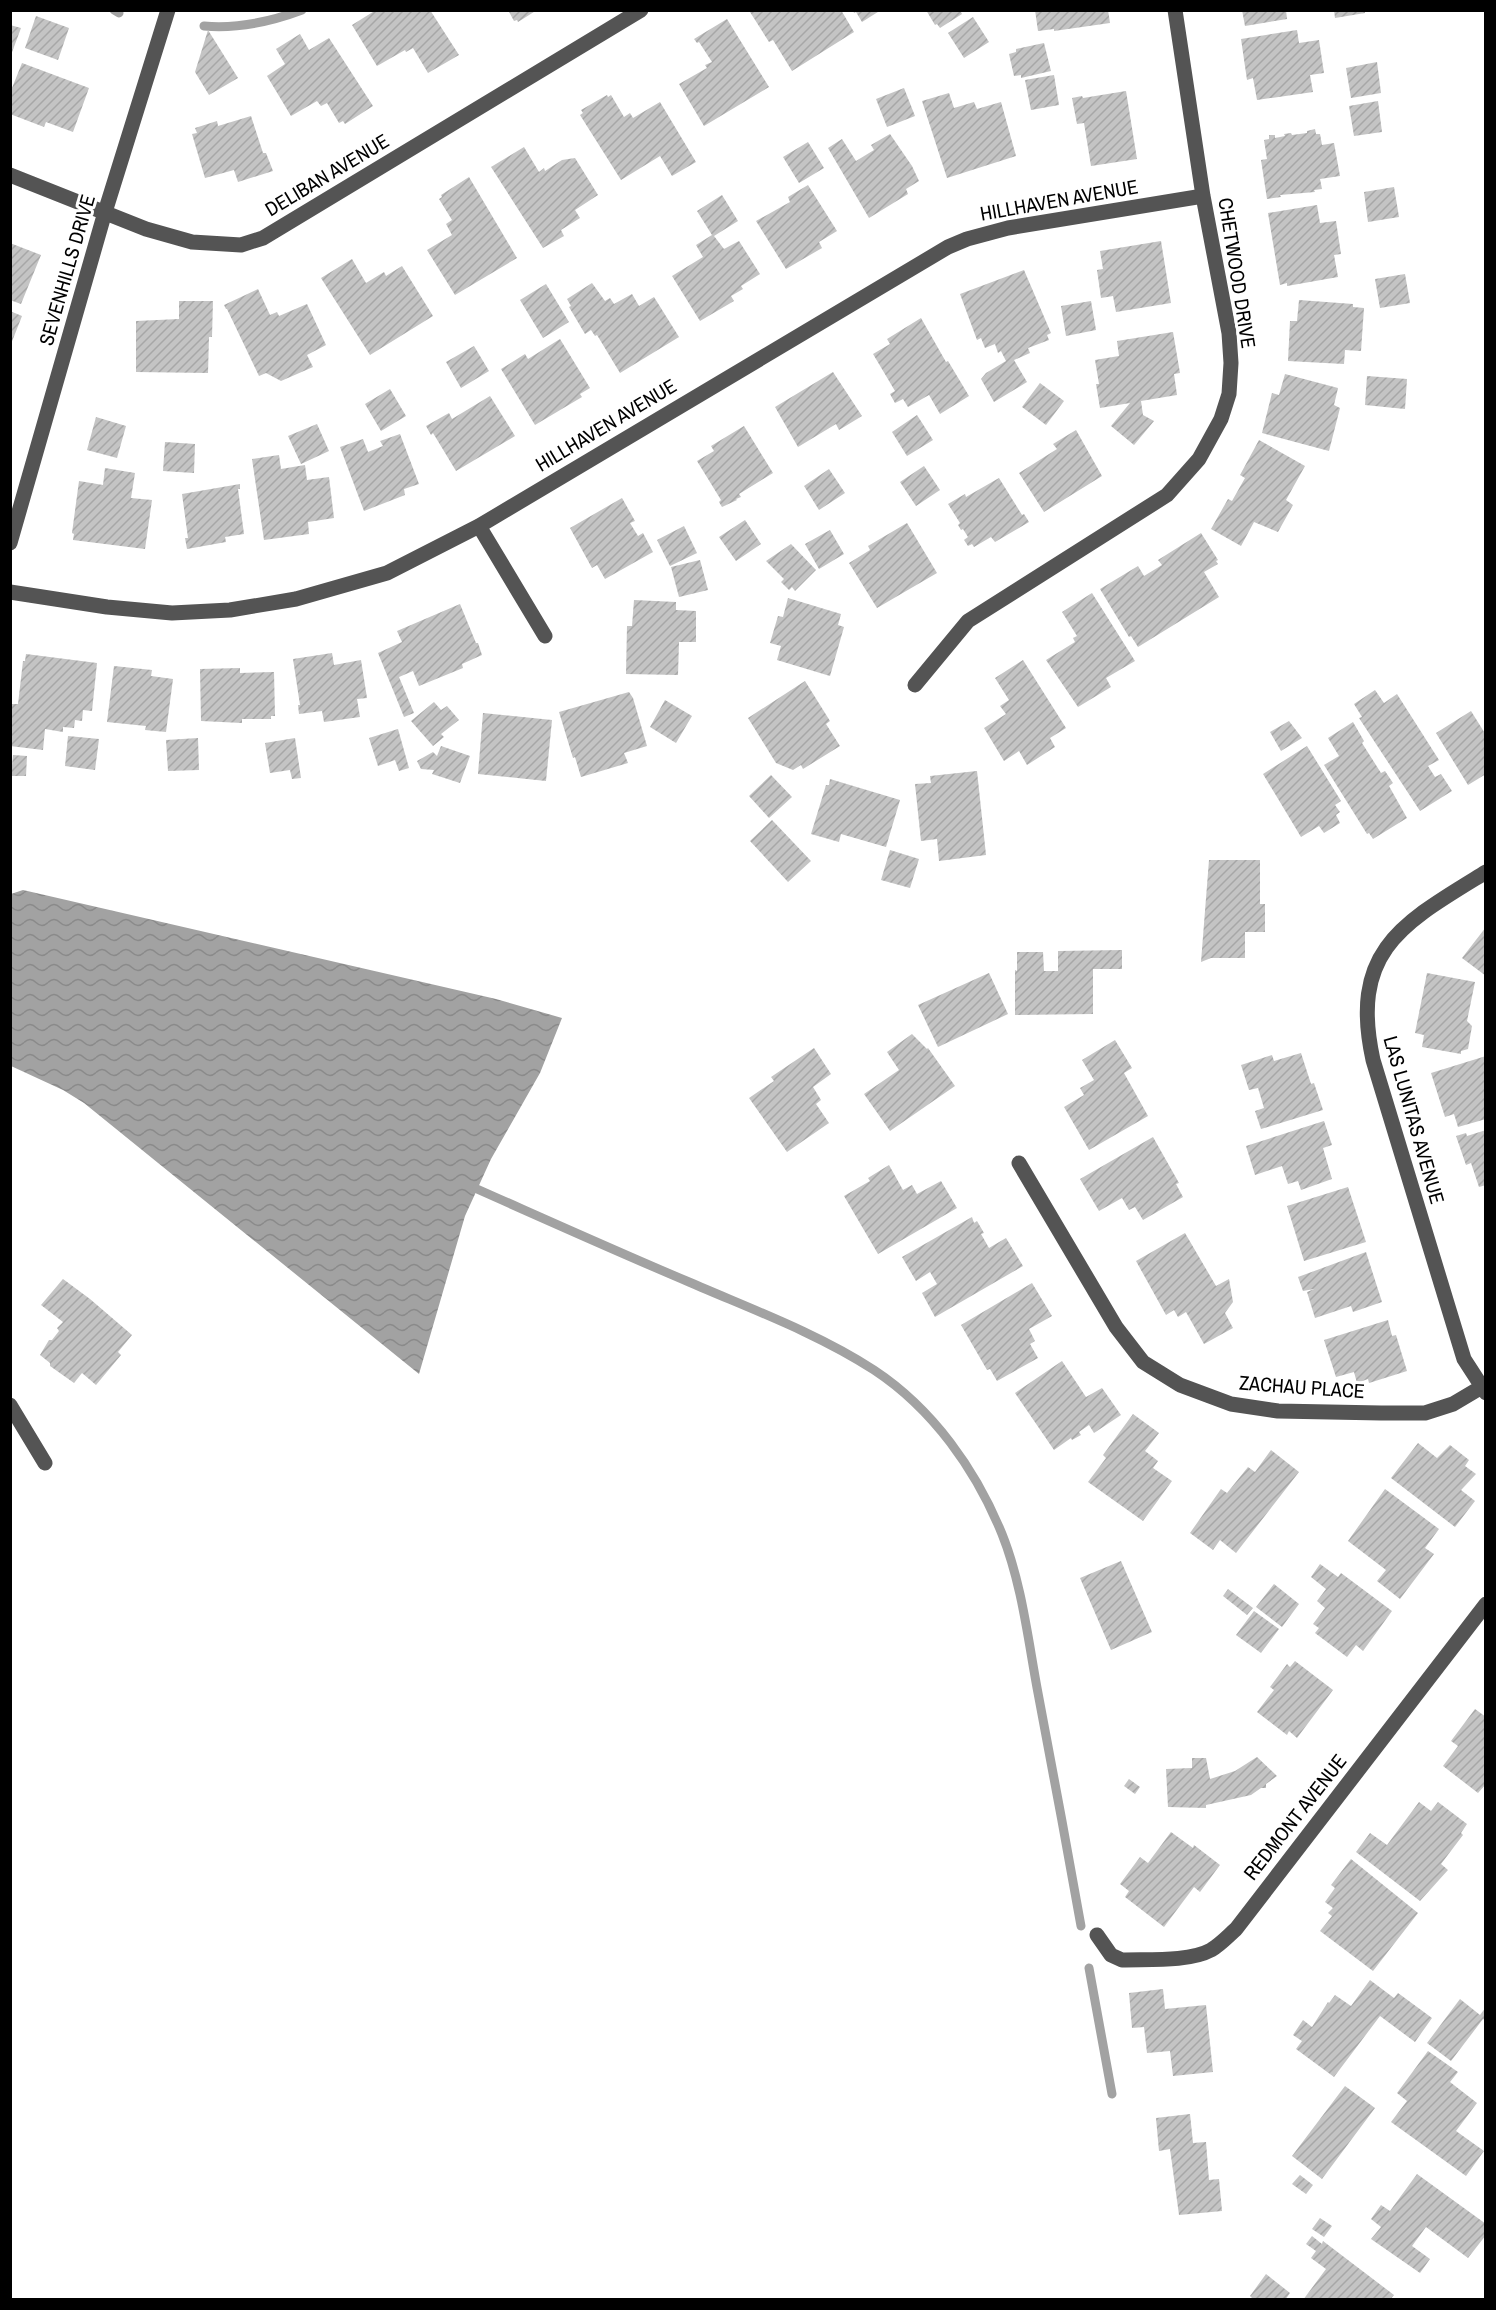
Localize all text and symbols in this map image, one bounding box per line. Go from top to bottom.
street label: DELIBAN AVENUE [260,127,394,222]
street label: HILLHAVEN AVENUE [978,172,1140,227]
street label: SEVENHILLS DRIVE [32,191,101,349]
street label: CHETWOOD DRIVE [1212,196,1263,350]
street label: HILLHAVEN AVENUE [530,372,681,477]
street label: LAS LUNITAS AVENUE [1378,1033,1451,1207]
street label: ZACHAU PLACE [1238,1369,1366,1404]
street label: REDMONT AVENUE [1237,1748,1352,1885]

